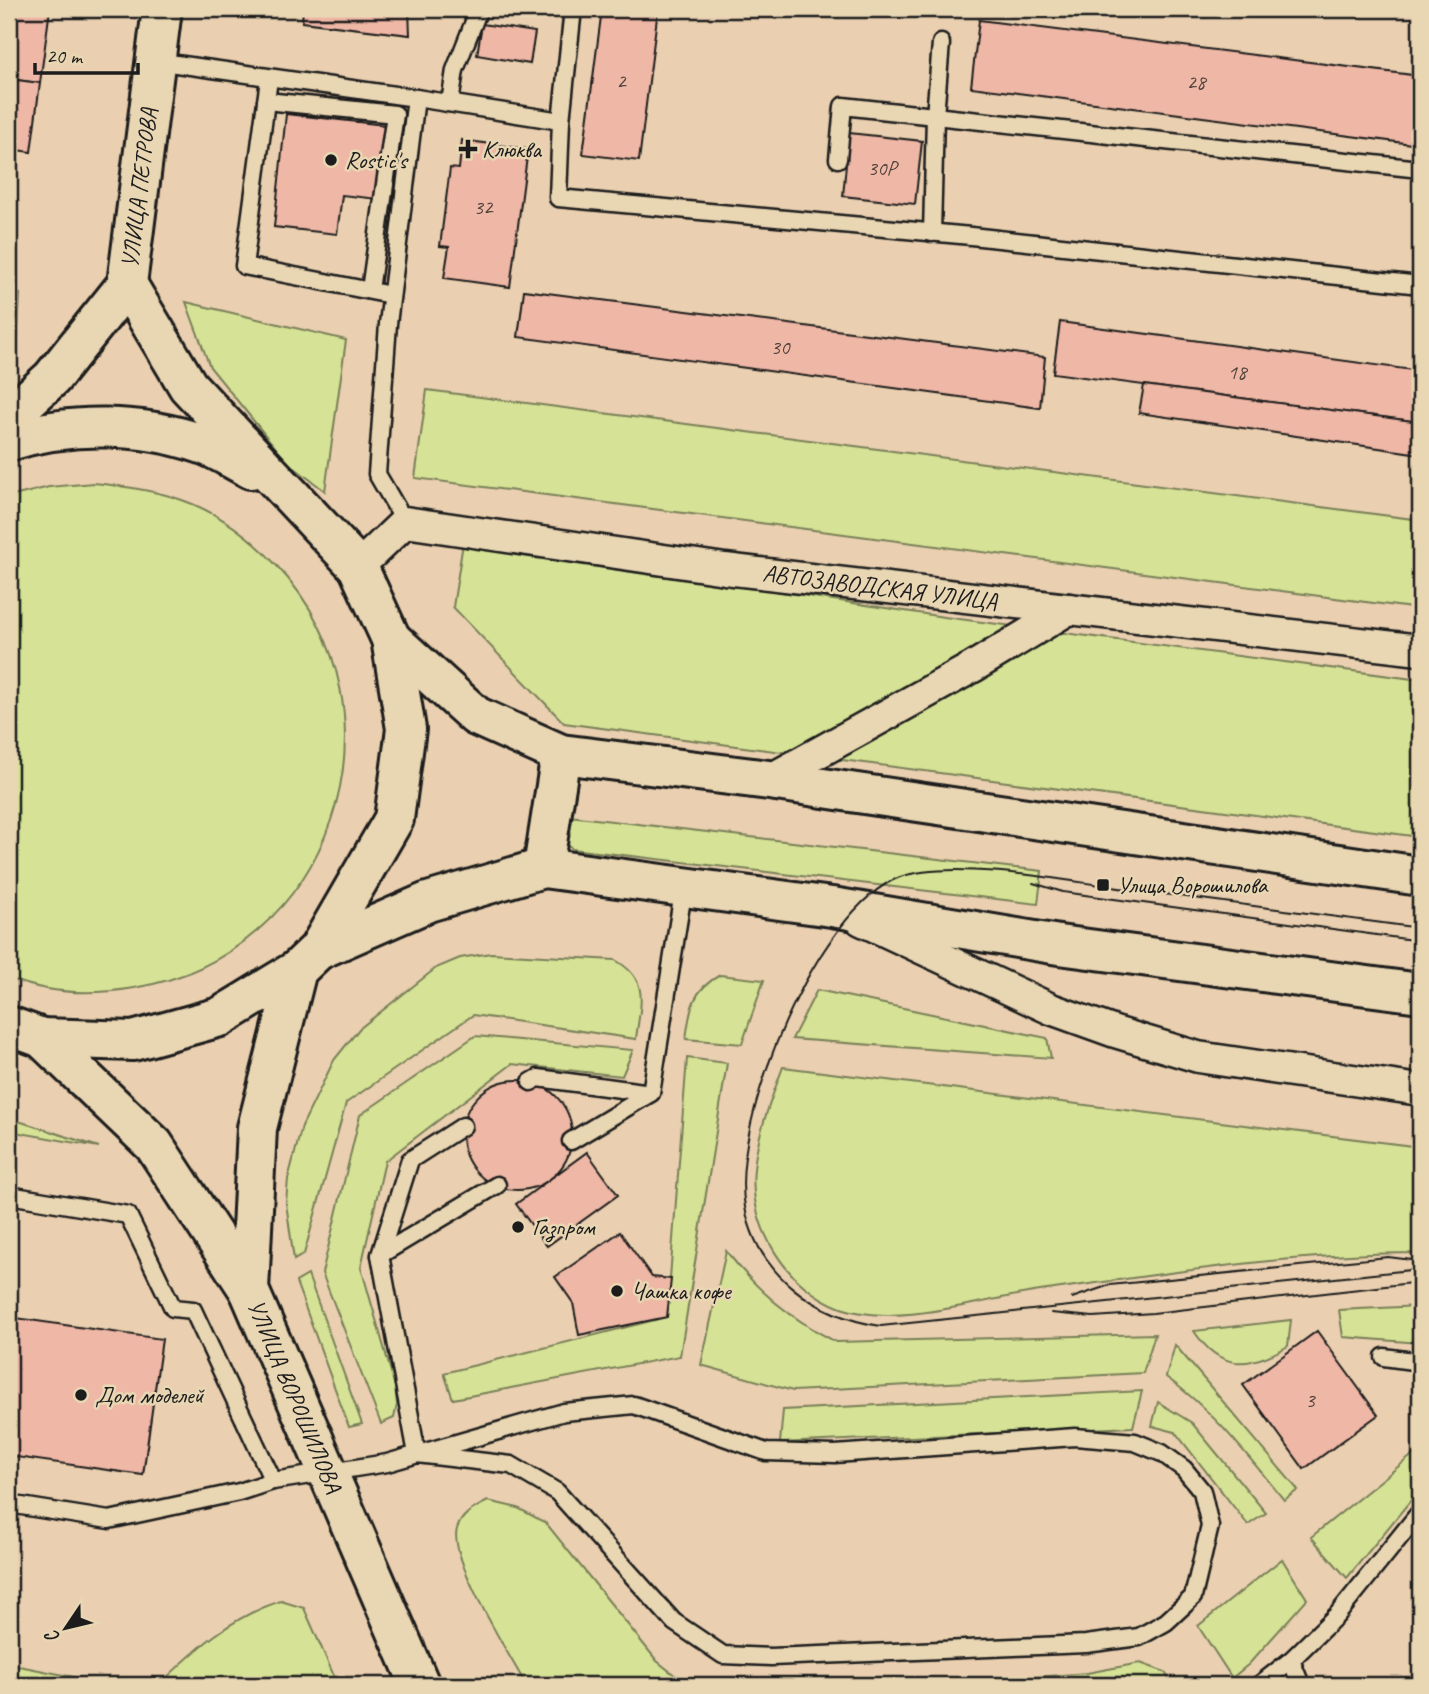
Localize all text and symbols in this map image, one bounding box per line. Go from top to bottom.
scale bar [35,32,138,76]
text: 20 m [46,43,84,69]
house number: 2 [616,68,627,94]
house number: 28 [1187,69,1208,95]
street label: УЛИЦА ПЕТРОВА [114,105,164,270]
place label: Клюква [482,134,542,164]
marker: Клюква [460,141,476,157]
place label: Rostic's [345,145,409,175]
marker: Rostic's [323,152,339,168]
house number: 30Р [868,155,899,181]
house number: 32 [474,194,494,220]
house number: 30 [771,334,791,360]
house number: 18 [1228,359,1249,385]
street label: АВТОЗАВОДСКАЯ УЛИЦА [761,558,1000,616]
place label: Улица Ворошилова [1117,870,1269,900]
marker: Улица Ворошилова [1095,877,1111,893]
place label: Газпром [532,1212,596,1243]
marker: Газпром [510,1219,526,1235]
place label: Чашка кофе [631,1276,733,1306]
marker: Чашка кофе [609,1283,625,1299]
street label: УЛИЦА ВОРОШИЛОВА [241,1295,350,1498]
place label: Дом моделей [95,1380,206,1410]
marker: Дом моделей [73,1387,89,1403]
house number: 3 [1305,1387,1316,1413]
north arrow [32,1592,102,1662]
text: С [39,1624,65,1648]

